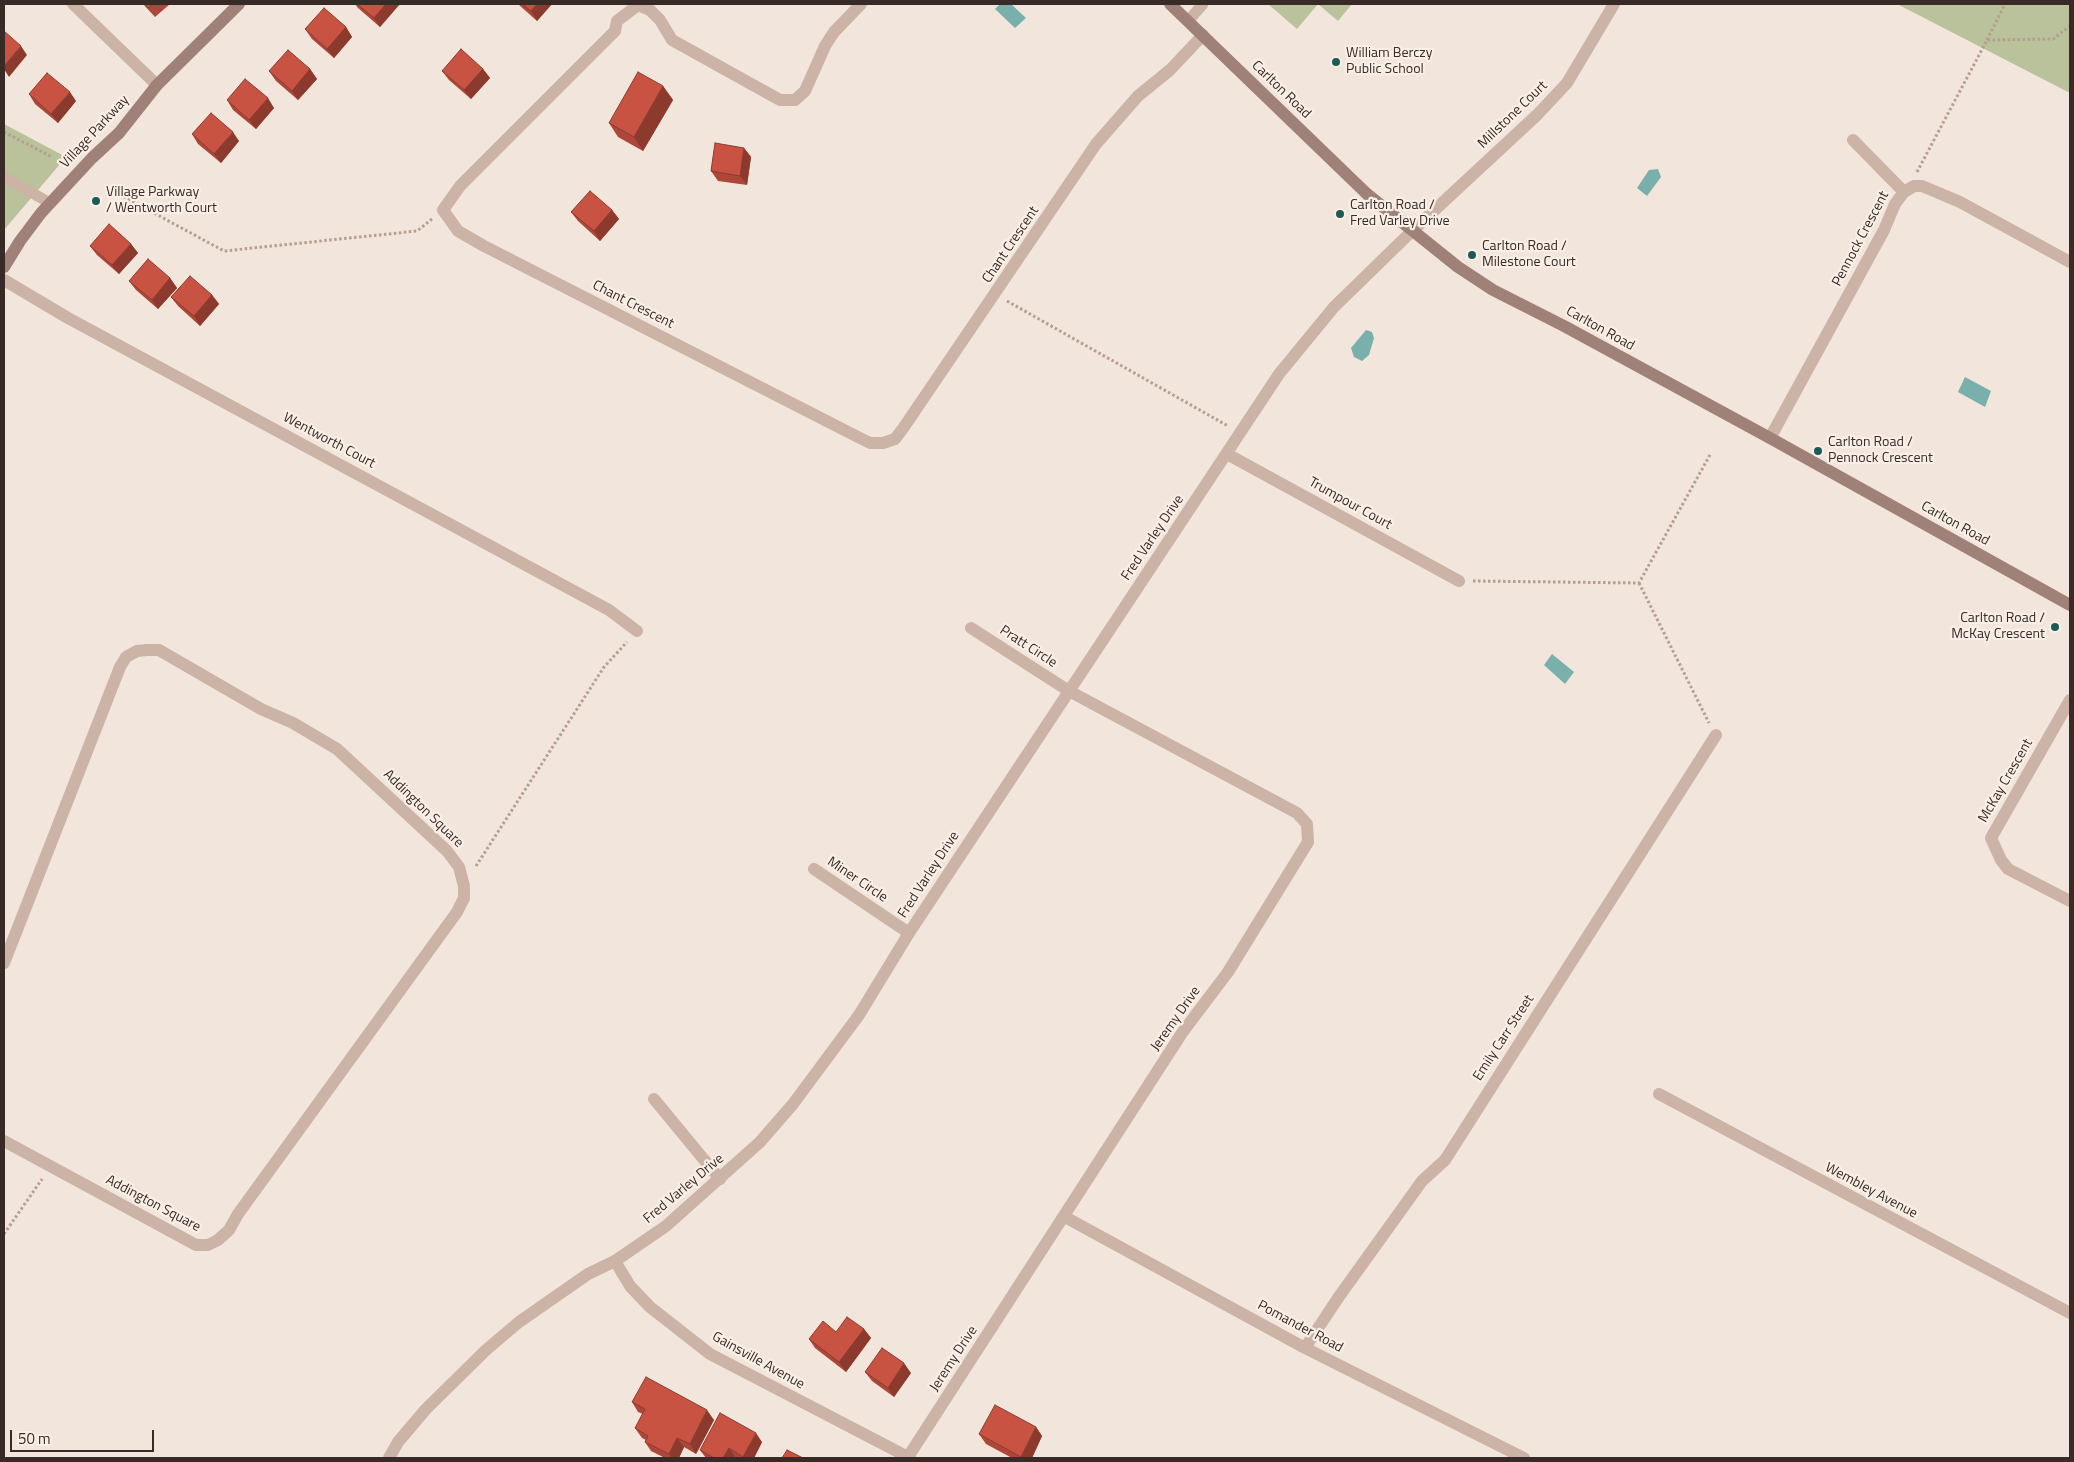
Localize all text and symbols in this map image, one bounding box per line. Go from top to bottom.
place label: William Berczy Public School [1346,46,1432,78]
marker: William Berczy Public School [1330,56,1342,68]
street label: Carlton Road [1248,58,1314,122]
street label: Millstone Court [1475,78,1551,152]
street label: Village Parkway [57,92,133,172]
place label: Village Parkway / Wentworth Court [106,185,217,218]
street label: Pennock Crescent [1829,189,1893,289]
marker: Village Parkway / Wentworth Court [90,195,102,207]
place label: Carlton Road / Fred Varley Drive [1350,198,1450,230]
street label: Chant Crescent [979,203,1043,287]
marker: Carlton Road / Fred Varley Drive [1334,208,1346,220]
place label: Carlton Road / Milestone Court [1482,239,1576,272]
marker: Carlton Road / Milestone Court [1466,249,1478,261]
street label: Chant Crescent [590,277,676,333]
street label: Carlton Road [1563,303,1637,355]
street label: Wentworth Court [280,410,378,472]
place label: Carlton Road / Pennock Crescent [1828,435,1933,468]
marker: Carlton Road / Pennock Crescent [1812,445,1824,457]
street label: Trumpour Court [1306,474,1394,534]
street label: Fred Varley Drive [1118,492,1188,584]
street label: Carlton Road [1918,498,1992,550]
place label: Carlton Road / McKay Crescent [1951,611,2045,644]
marker: Carlton Road / McKay Crescent [2049,621,2061,633]
street label: Pratt Circle [996,622,1060,672]
street label: McKay Crescent [1975,736,2037,826]
street label: Addington Square [379,767,467,851]
street label: Fred Varley Drive [895,829,963,921]
street label: Miner Circle [824,854,890,906]
street label: Jeremy Drive [1148,984,1204,1054]
street label: Emily Carr Street [1470,992,1538,1084]
street label: Fred Varley Drive [640,1151,728,1227]
street label: Wembley Avenue [1822,1160,1920,1222]
street label: Addington Square [103,1172,203,1236]
street label: Pomander Road [1254,1297,1346,1357]
street label: Jeremy Drive [927,1323,981,1395]
street label: Gainsville Avenue [709,1329,807,1393]
scale bar [12,1420,156,1452]
text: 50 m [18,1427,51,1450]

